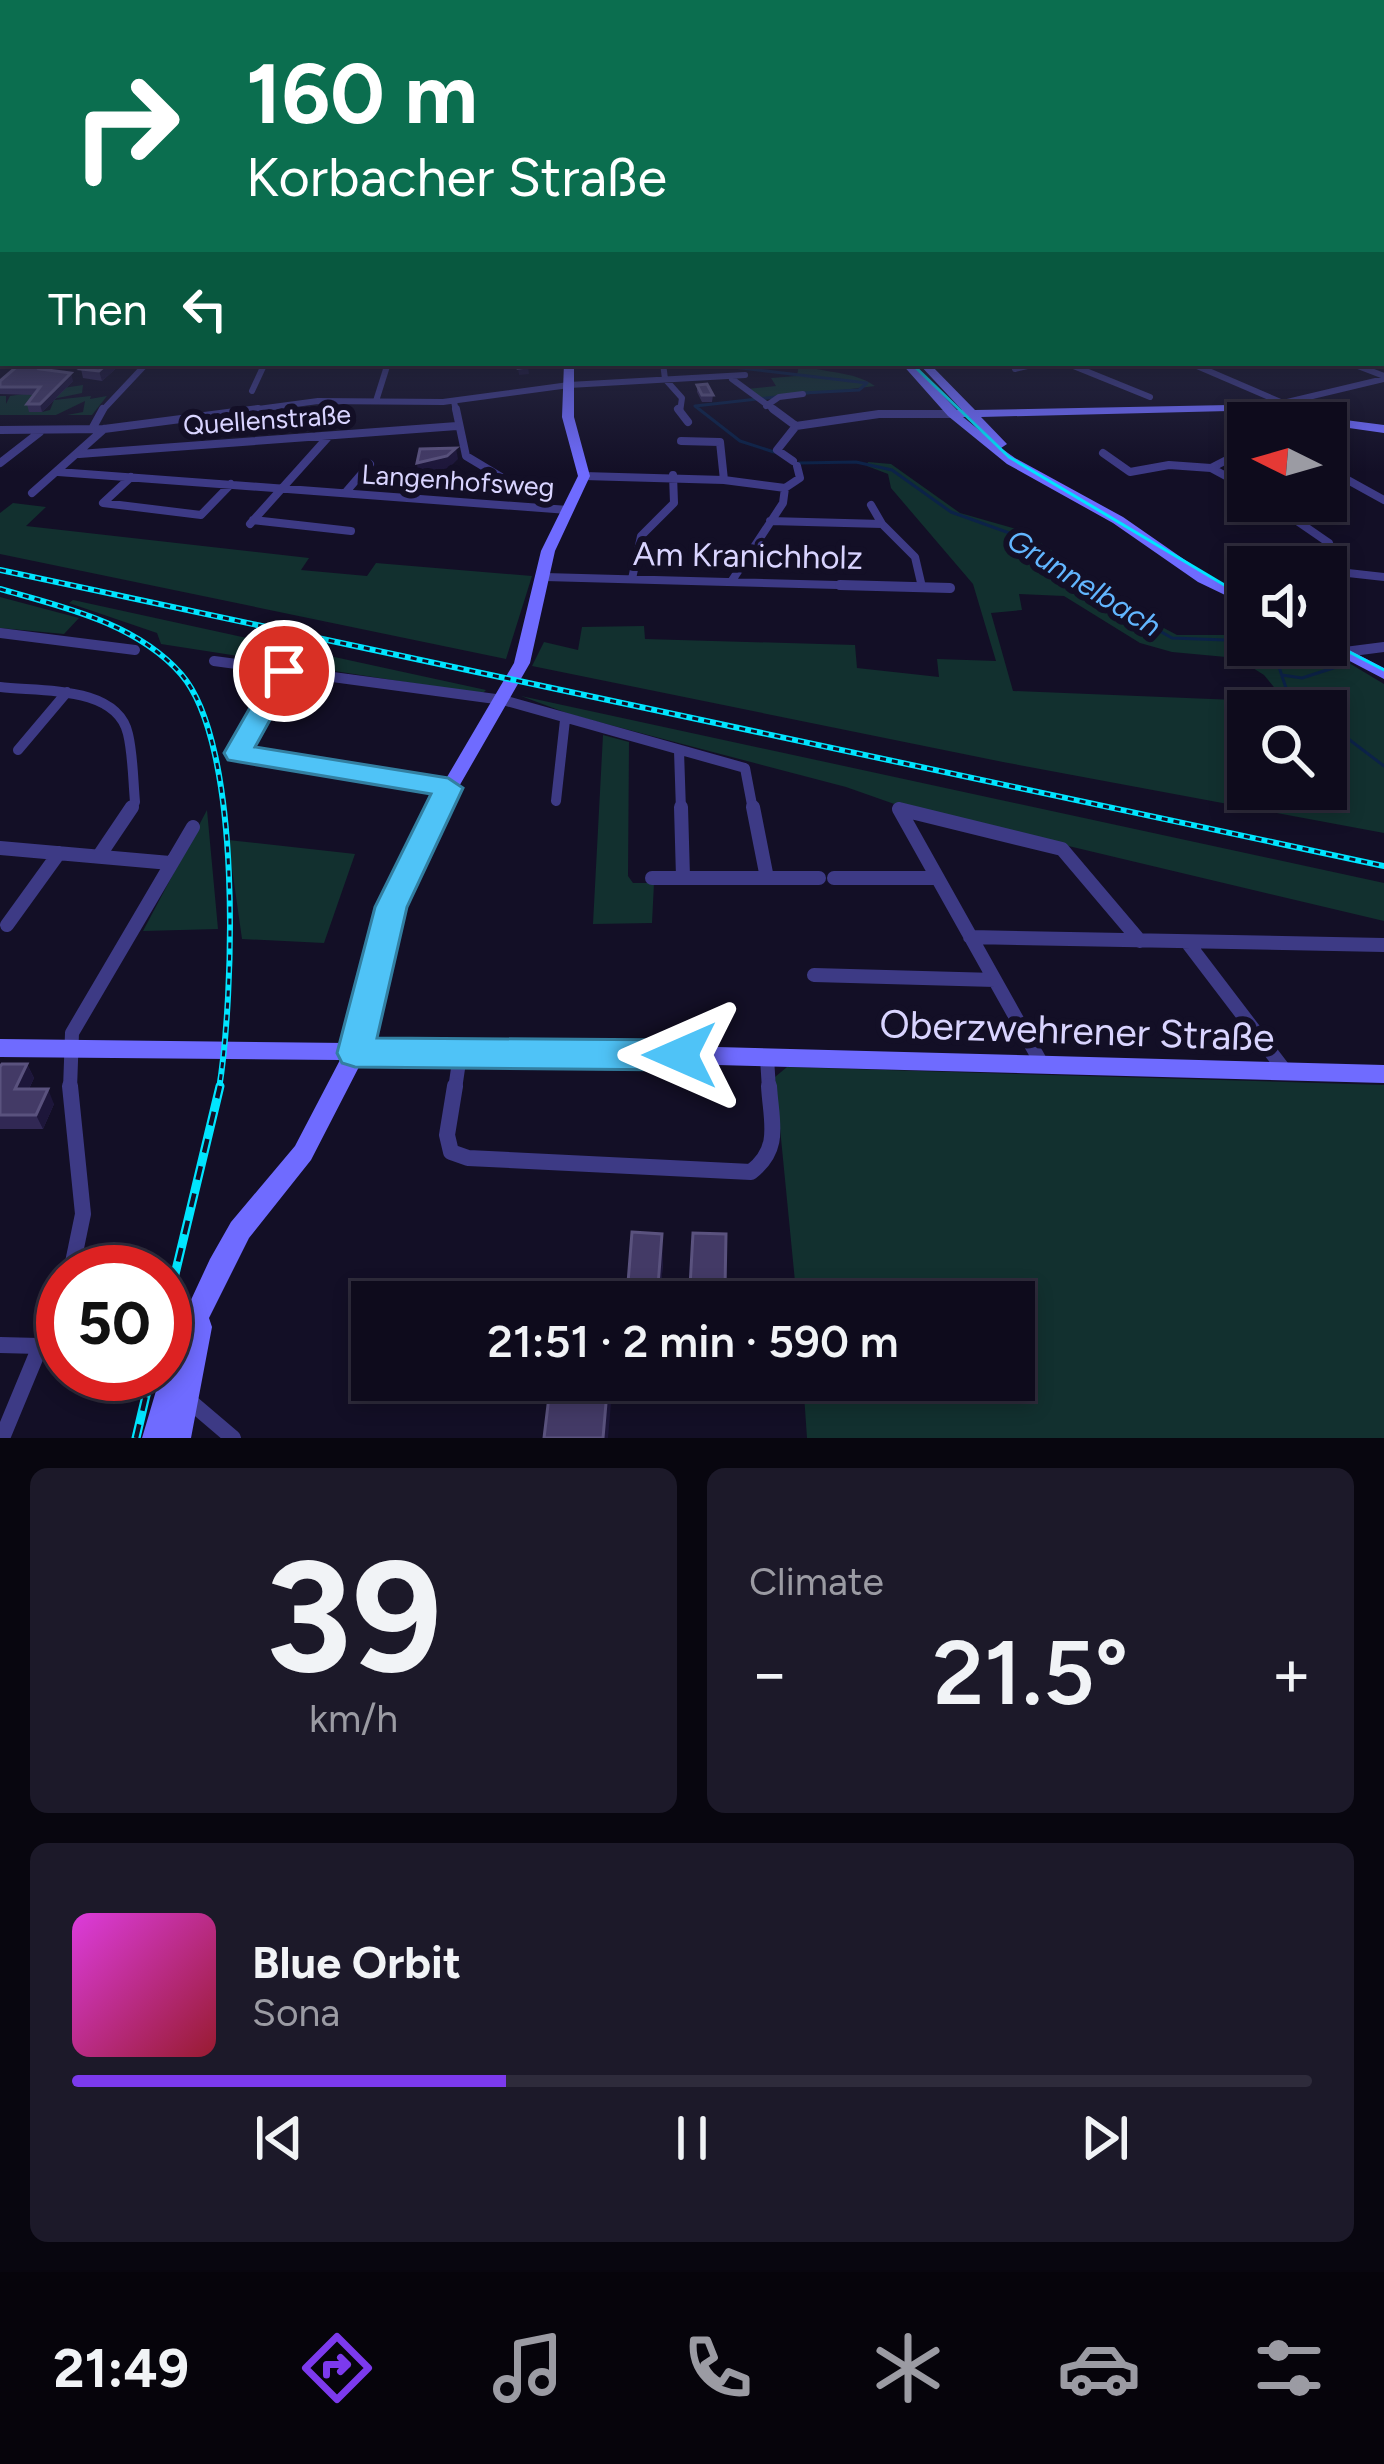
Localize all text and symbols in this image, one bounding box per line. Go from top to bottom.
text: 160 m [246,43,478,144]
icon: right [48,48,204,204]
text: Korbacher Straße [246,145,667,210]
icon: left [172,276,238,342]
text: Then [48,282,148,336]
street label: Quellenstraße [182,397,352,442]
north arrow [1227,402,1347,522]
map controls [1227,402,1347,810]
street label: Langenhofsweg [360,457,556,504]
water label: Grunnelbach [1000,521,1168,645]
street label: Am Kranichholz [633,534,863,577]
button: sound [1227,546,1347,666]
pin [233,620,335,722]
icon: arrive [251,638,317,704]
button: search [1227,690,1347,810]
position arrow [617,992,743,1118]
street label: Oberzwehrener Straße [879,1000,1275,1061]
speed limit sign: 50 [36,1245,192,1401]
text: 21:51 · 2 min · 590 m [487,1314,899,1368]
text: 39 [265,1523,442,1710]
text: Climate [749,1558,884,1605]
text: 21.5° [933,1618,1128,1727]
text: − [749,1633,790,1713]
text: + [1271,1633,1312,1713]
text: km/h [309,1695,398,1742]
text: Blue Orbit [252,1935,461,1989]
text: Sona [252,1989,340,2036]
icon: previous [246,2105,312,2171]
icon: pause [659,2105,725,2171]
icon: next [1072,2105,1138,2171]
icon: directions [295,2326,379,2410]
icon: music [486,2326,570,2410]
icon: phone [676,2326,760,2410]
icon: climate [866,2326,950,2410]
icon: car [1057,2326,1141,2410]
icon: filters [1247,2326,1331,2410]
text: 21:49 [53,2336,189,2401]

